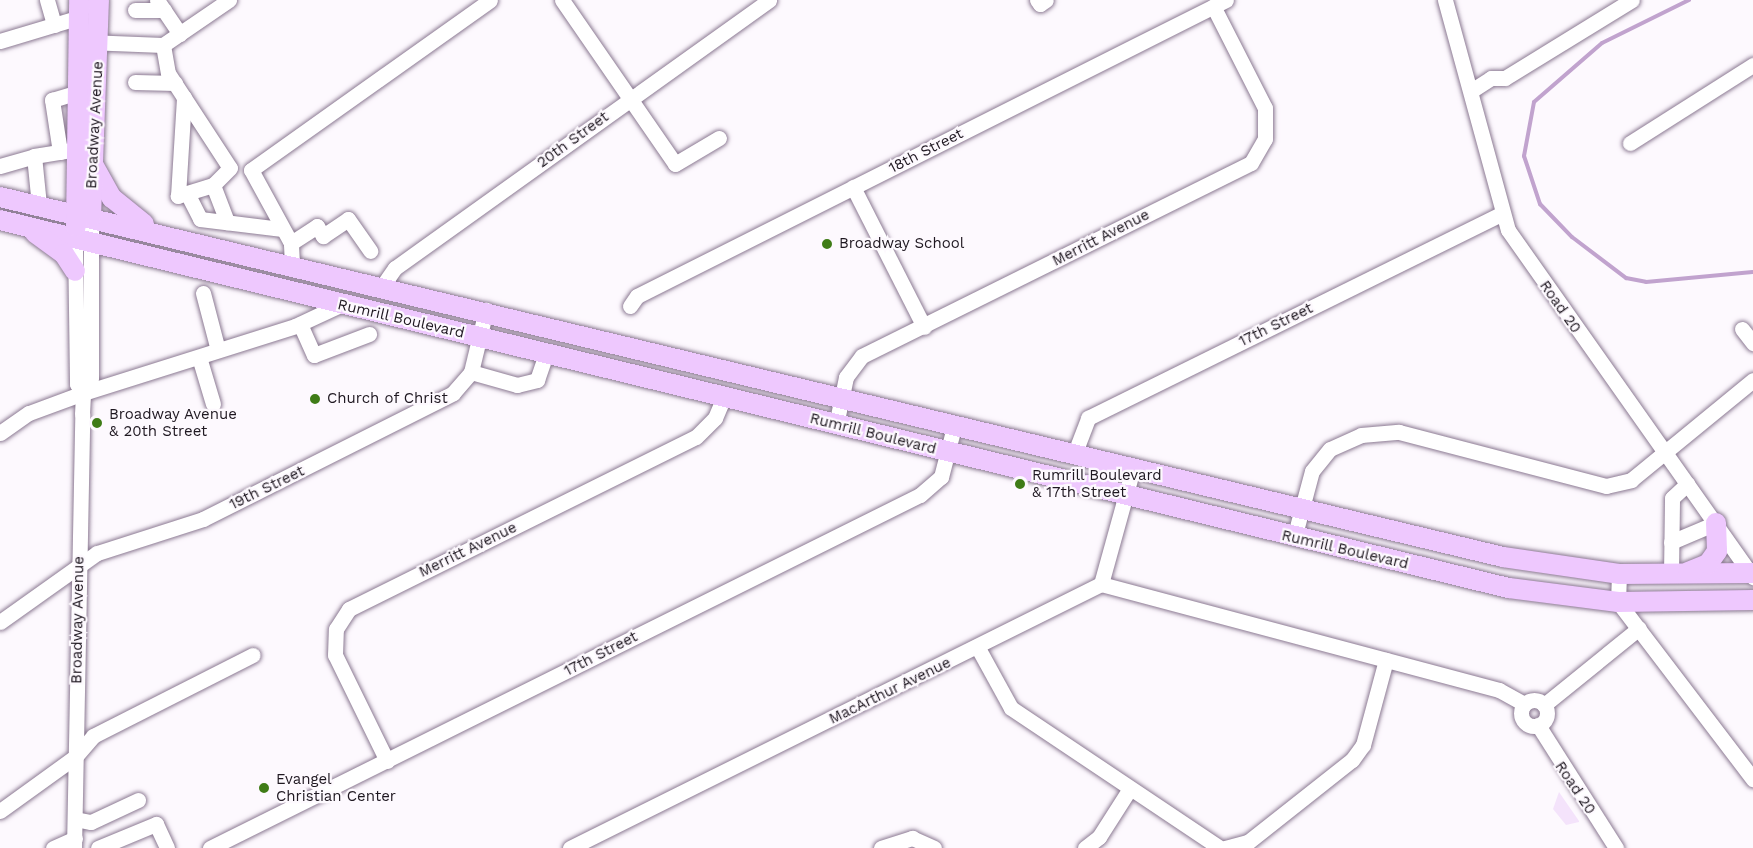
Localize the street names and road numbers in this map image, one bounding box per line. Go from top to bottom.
street label: Broadway Avenue [83,60,107,190]
street label: 20th Street [534,108,612,172]
street label: 18th Street [886,125,966,177]
street label: Merritt Avenue [1049,206,1153,270]
street label: Road 20 [1535,277,1585,337]
street label: Rumrill Boulevard [336,296,466,342]
street label: 17th Street [1236,299,1316,351]
street label: Rumrill Boulevard [808,410,938,458]
street label: 19th Street [227,462,307,514]
street label: Merritt Avenue [416,518,520,582]
street label: Rumrill Boulevard [1280,527,1410,573]
street label: Broadway Avenue [68,555,88,685]
street label: 17th Street [561,628,641,680]
street label: MacArthur Avenue [826,653,954,729]
street label: Road 20 [1551,758,1599,818]

